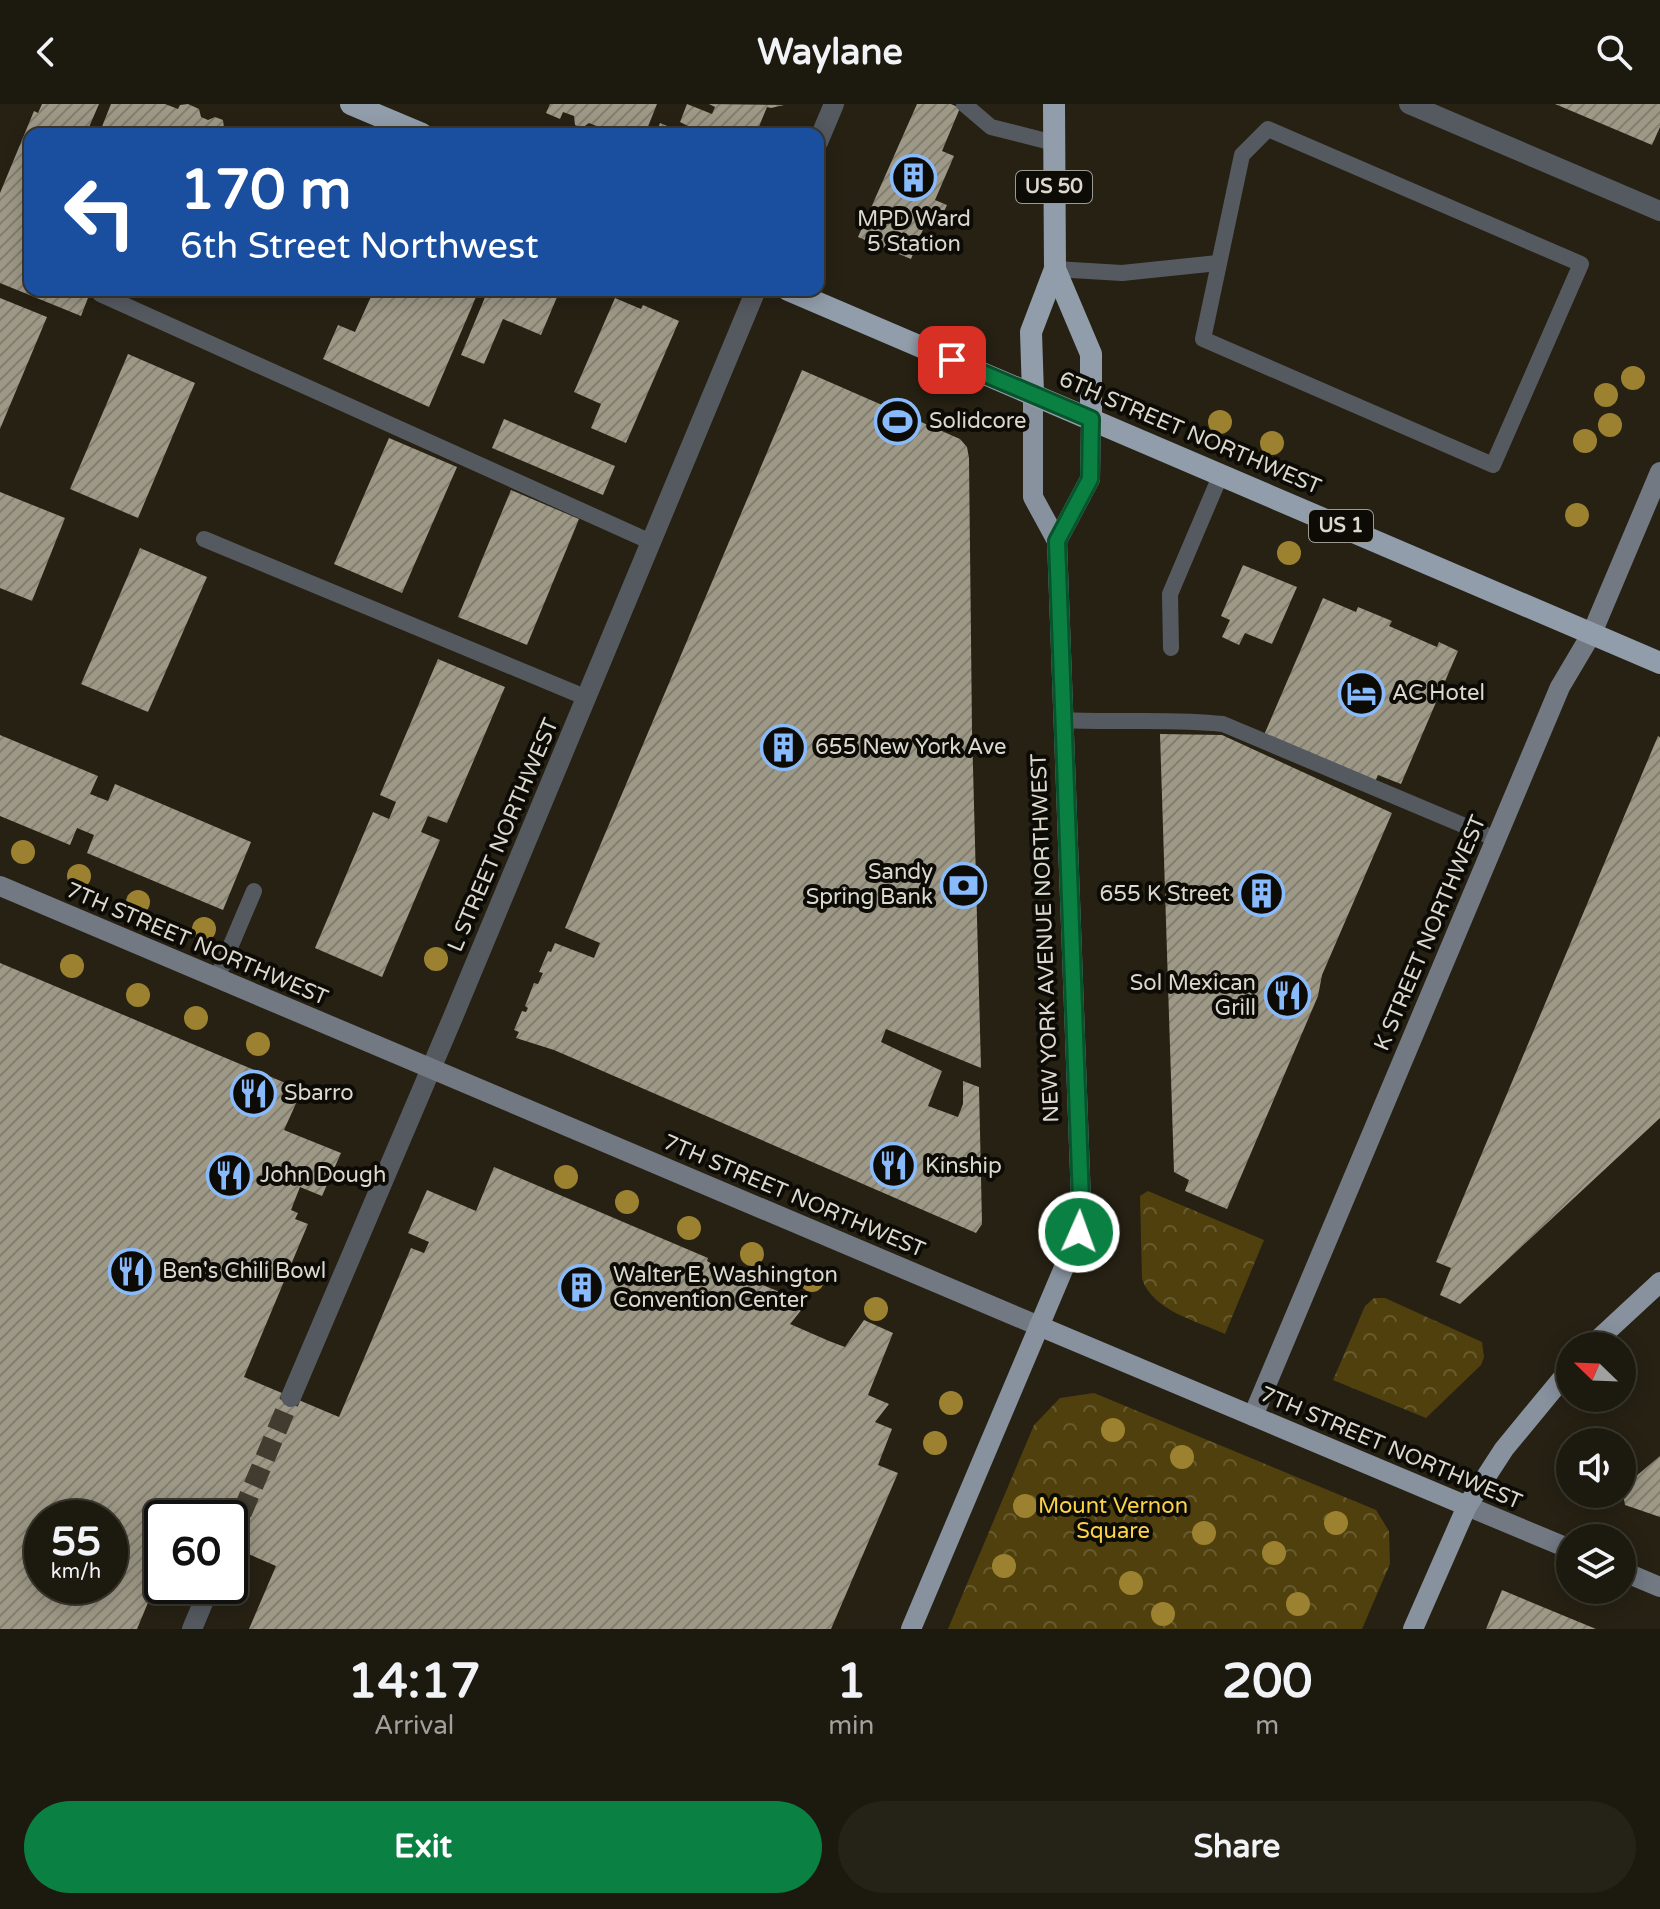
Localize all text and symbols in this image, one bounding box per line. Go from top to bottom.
icon: back [24,30,68,74]
icon: search [1592,30,1636,74]
text: Waylane [757,31,903,74]
building icon: MPD Ward 5 Station [890,154,938,202]
text: 170 m [180,157,351,224]
icon: left [48,160,152,264]
road number: US 50 [1016,171,1092,203]
place label: MPD Ward 5 Station [857,206,971,257]
text: 6th Street Northwest [180,225,539,268]
pin [918,326,986,394]
icon: arrive [930,338,974,382]
street label: 6TH STREET NORTHWEST [1055,366,1325,500]
sports icon: Solidcore [874,397,922,445]
place label: Solidcore [929,408,1026,434]
road number: US 1 [1309,510,1373,542]
hotel icon: AC Hotel [1337,669,1385,717]
place label: AC Hotel [1392,680,1485,706]
street label: L STREET NORTHWEST [442,714,564,956]
building icon: 655 New York Ave [760,723,808,771]
place label: 655 New York Ave [815,734,1007,760]
street label: NEW YORK AVENUE NORTHWEST [1026,752,1064,1123]
street label: K STREET NORTHWEST [1369,811,1492,1055]
place label: Sandy Spring Bank [806,859,933,910]
bank icon: Sandy Spring Bank [940,861,988,909]
building icon: 655 K Street [1237,870,1285,918]
street label: 7TH STREET NORTHWEST [62,877,332,1011]
place label: 655 K Street [1099,881,1230,907]
place label: Sol Mexican Grill [1130,970,1256,1021]
restaurant icon: Sol Mexican Grill [1263,972,1311,1020]
restaurant icon: Sbarro [229,1069,277,1117]
place label: Sbarro [284,1080,354,1106]
street label: 7TH STREET NORTHWEST [659,1129,929,1263]
restaurant icon: Kinship [870,1142,918,1190]
restaurant icon: John Dough [205,1151,253,1199]
place label: Kinship [925,1153,1002,1179]
place label: John Dough [260,1162,386,1188]
position arrow [1037,1190,1121,1274]
restaurant icon: Ben's Chili Bowl [107,1247,155,1295]
place label: Ben's Chili Bowl [162,1258,326,1284]
place label: Walter E. Washington Convention Center [613,1262,838,1313]
building icon: Walter E. Washington Convention Center [558,1264,606,1312]
north arrow [1556,1332,1636,1412]
map controls [1556,1332,1636,1604]
street label: 7TH STREET NORTHWEST [1256,1381,1526,1515]
button: sound [1556,1428,1636,1508]
park label: Mount Vernon Square [1038,1493,1188,1544]
speed limit sign: 60 [144,1500,248,1604]
text: 55 [51,1518,101,1566]
button: layers [1556,1524,1636,1604]
text: km/h [51,1560,101,1584]
text: 14:17 [348,1653,481,1711]
text: 1 [836,1653,866,1711]
text: 200 [1222,1653,1312,1711]
text: Arrival [374,1710,454,1741]
text: min [828,1710,874,1741]
text: m [1255,1710,1279,1741]
button: Exit [24,1801,822,1893]
button: Share [838,1801,1636,1893]

